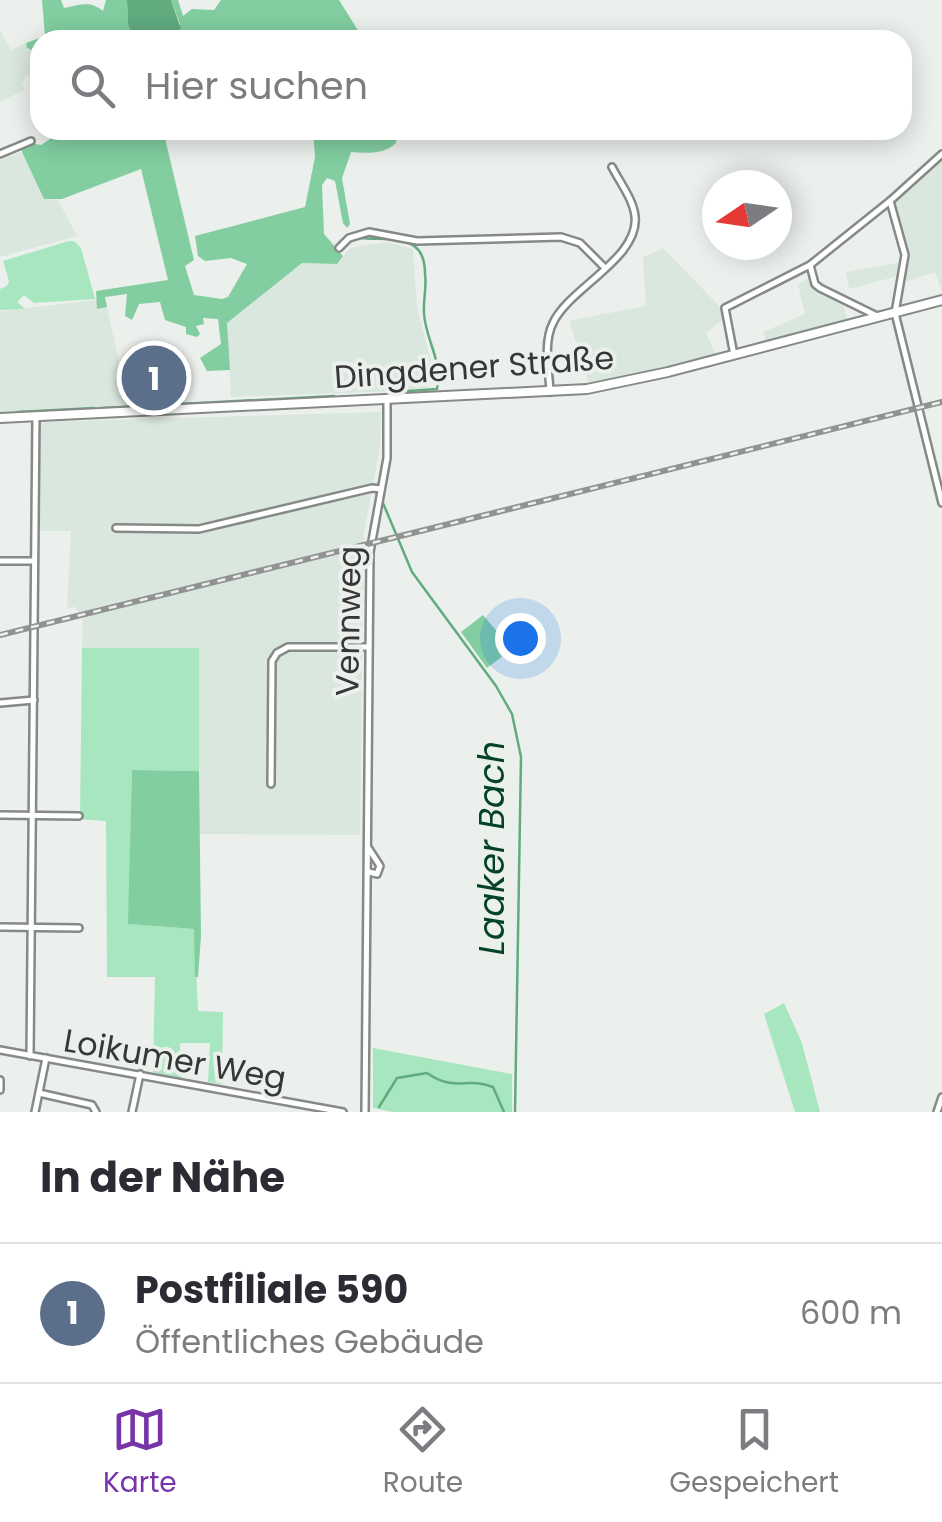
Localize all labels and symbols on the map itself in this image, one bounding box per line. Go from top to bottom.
north arrow [702,170,792,260]
street label: Dingdener Straße [333,335,615,399]
pin: 1 [122,340,186,416]
street label: Vennweg [324,546,372,696]
your location [495,613,546,664]
water label: Laaker Bach [467,741,516,955]
street label: Loikumer Weg [60,1017,290,1101]

